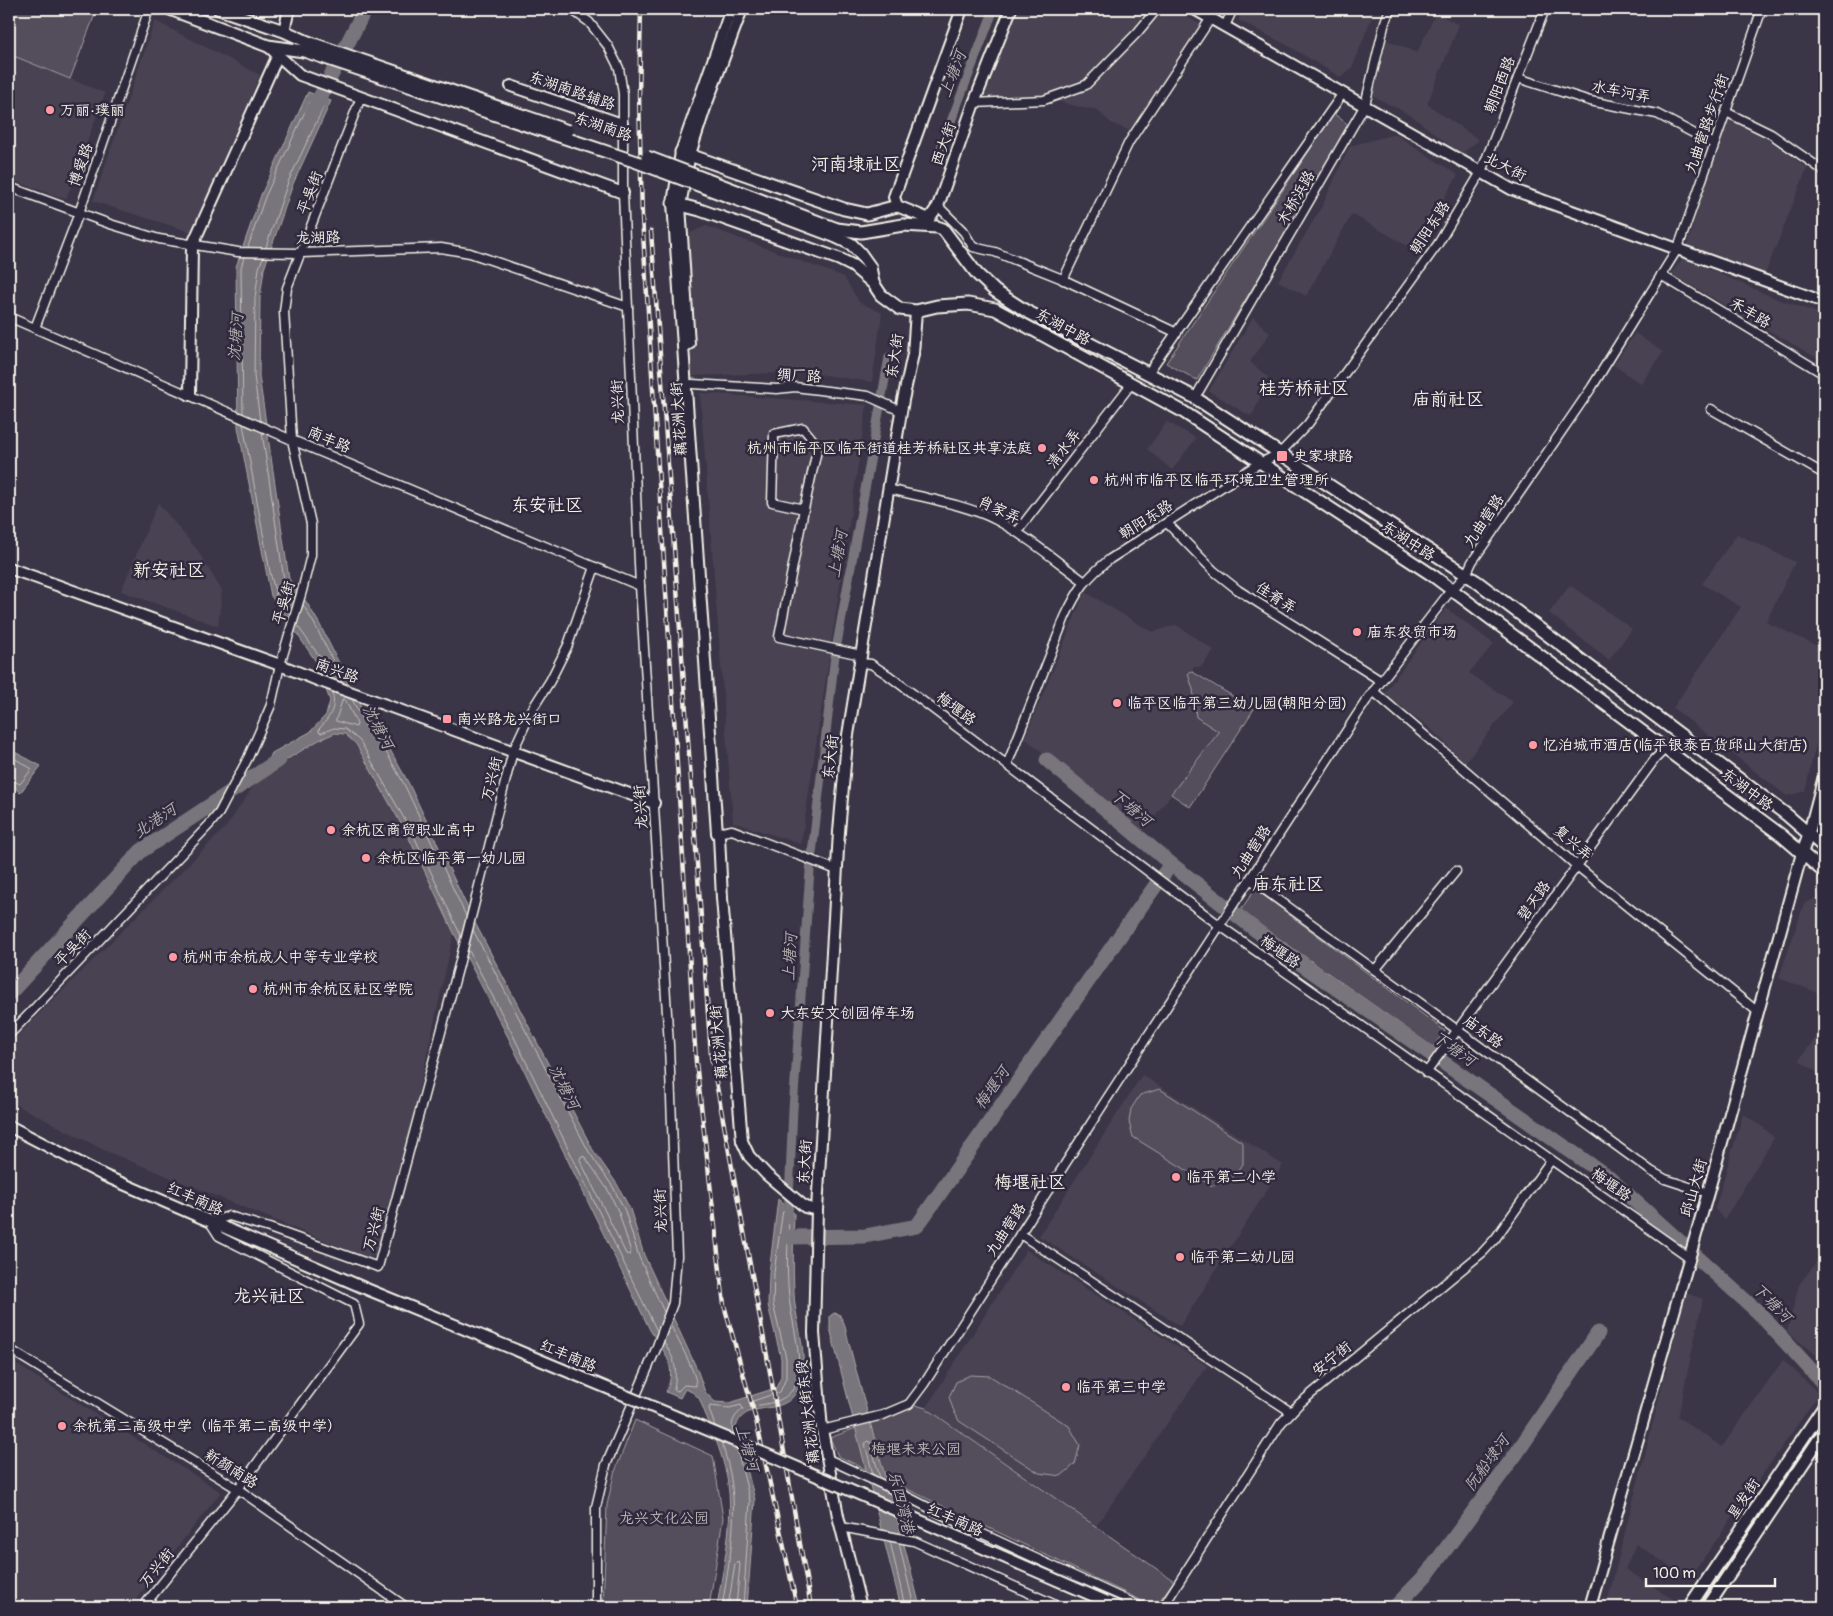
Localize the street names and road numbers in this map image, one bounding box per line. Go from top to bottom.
street label: 朝阳西路 [1480,54,1520,116]
street label: 东湖南路辅路 [526,67,618,115]
street label: 九曲营路步行街 [1681,71,1733,177]
street label: 水车河弄 [1590,77,1652,107]
street label: 东湖南路 [572,108,634,146]
street label: 西大街 [927,120,961,168]
street label: 博爱路 [65,141,97,189]
street label: 北大街 [1481,148,1529,186]
street label: 木桥浜路 [1273,167,1319,229]
street label: 平吴街 [293,169,327,217]
street label: 朝阳东路 [1406,198,1454,258]
street label: 龙湖路 [295,228,341,248]
street label: 禾丰路 [1726,293,1774,333]
street label: 东湖中路 [1032,304,1094,350]
street label: 东大街 [882,332,908,380]
street label: 绸厂路 [776,365,822,387]
street label: 龙兴街 [608,379,628,425]
street label: 藕花洲大街 [667,381,691,457]
street label: 南丰路 [305,422,353,458]
street label: 清水弄 [1043,425,1085,473]
street label: 九曲营路 [1459,491,1509,551]
street label: 肖家弄 [975,492,1023,528]
street label: 朝阳东路 [1116,496,1176,544]
street label: 东湖中路 [1378,517,1438,565]
street label: 佳肴弄 [1252,578,1300,618]
street label: 平吴街 [269,579,299,627]
street label: 南兴路 [313,654,361,688]
street label: 梅堰路 [932,688,980,730]
street label: 东大街 [819,734,843,780]
street label: 万兴街 [477,755,507,803]
street label: 东湖中路 [1717,764,1777,816]
street label: 龙兴街 [630,784,652,830]
street label: 复兴弄 [1550,821,1596,865]
street label: 九曲营路 [1227,822,1275,882]
street label: 碧天路 [1513,877,1555,925]
street label: 平吴街 [51,925,95,971]
street label: 梅堰路 [1256,931,1304,973]
street label: 藕花洲大街 [706,1004,732,1080]
street label: 庙东路 [1459,1011,1507,1053]
street label: 东大街 [794,1139,816,1185]
street label: 邱山大街 [1677,1157,1711,1219]
street label: 梅堰路 [1587,1164,1635,1206]
street label: 红丰南路 [164,1178,226,1220]
street label: 龙兴街 [651,1188,671,1234]
street label: 九曲营路 [982,1200,1030,1260]
street label: 万兴街 [359,1205,389,1253]
street label: 红丰南路 [537,1336,599,1376]
street label: 安宁街 [1309,1337,1355,1381]
street label: 藕花洲大街东段 [792,1359,824,1465]
street label: 新颜南路 [201,1445,261,1493]
street label: 星发街 [1724,1475,1764,1523]
street label: 红丰南路 [924,1499,986,1541]
street label: 万兴街 [135,1545,179,1591]

